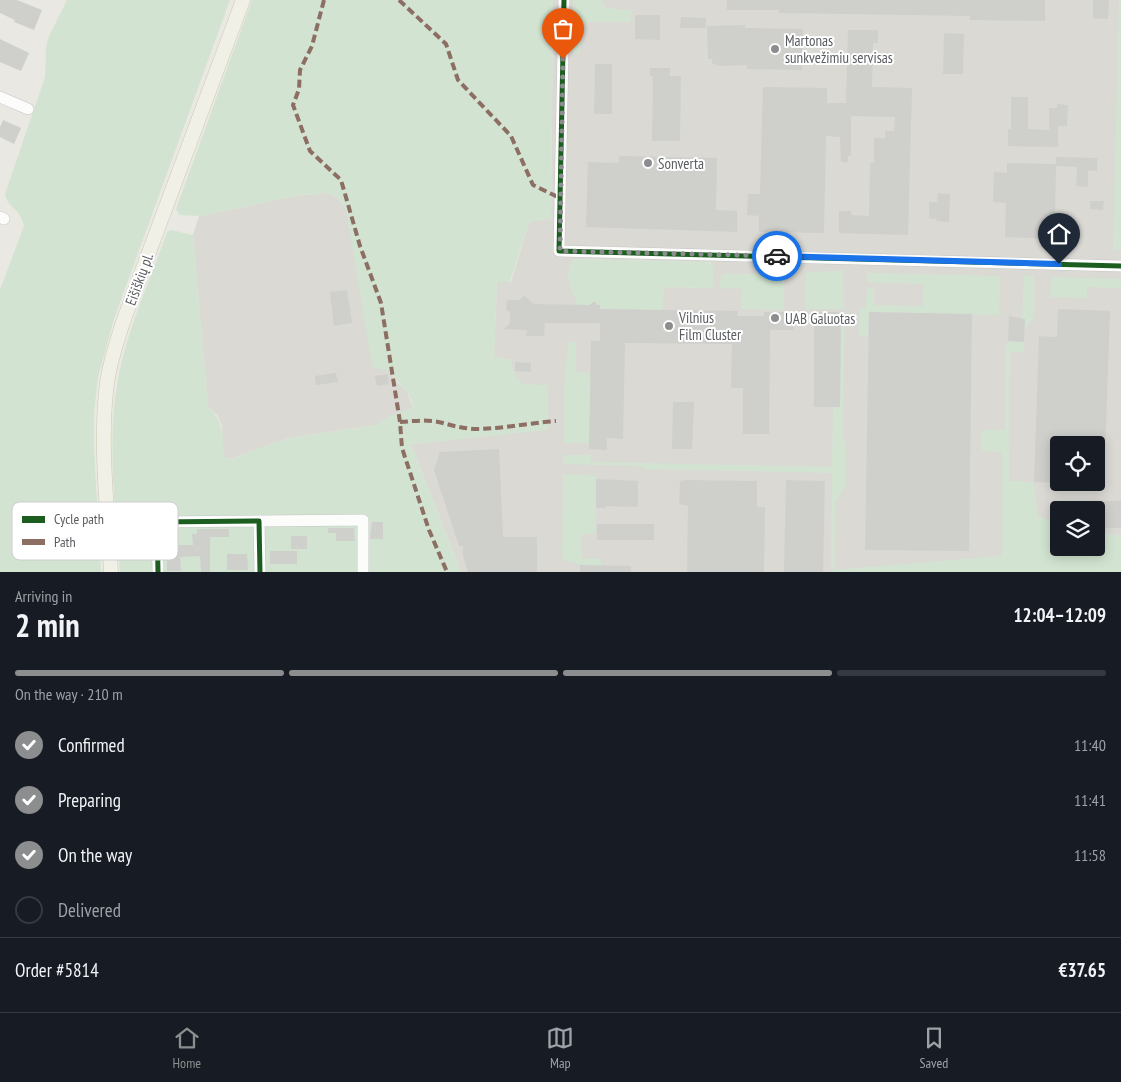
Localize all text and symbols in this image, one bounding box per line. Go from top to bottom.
pin [542,8,584,59]
icon: bag [549,15,577,43]
place label: Martonas sunkvežimiu servisas [785,31,893,67]
marker: Martonas sunkvežimiu servisas [769,43,781,55]
place label: Sonverta [658,154,704,173]
marker: Sonverta [642,157,654,169]
pin [1038,213,1080,264]
icon: home [1045,220,1073,248]
courier [752,231,802,281]
icon: car [763,242,791,270]
street label: Eišiškių pl. [121,250,157,308]
place label: Vilnius Film Cluster [678,308,742,344]
place label: UAB Galuotas [785,309,855,328]
marker: UAB Galuotas [769,312,781,324]
marker: Vilnius Film Cluster [663,320,675,332]
map controls [1050,436,1105,556]
button: locate [1050,436,1105,491]
button: layers [1050,501,1105,556]
legend [12,502,178,560]
text: Cycle path [54,510,104,528]
text: Path [54,533,76,551]
text: Arriving in [15,586,72,606]
text: 12:04–12:09 [1013,603,1106,627]
text: 2 min [15,604,80,646]
text: On the way · 210 m [15,684,123,704]
icon: check [15,731,43,759]
text: Confirmed [58,733,125,757]
text: 11:40 [1074,735,1106,755]
icon: check [15,786,43,814]
text: Preparing [58,788,121,812]
text: 11:41 [1074,790,1106,810]
icon: check [15,841,43,869]
text: On the way [58,843,132,867]
text: 11:58 [1074,845,1106,865]
text: Delivered [58,898,121,922]
text: Order #5814 [15,958,99,982]
text: €37.65 [1058,958,1106,982]
tab: Home [173,1024,201,1072]
tab: Map [546,1024,574,1072]
tab: Saved [920,1024,948,1072]

